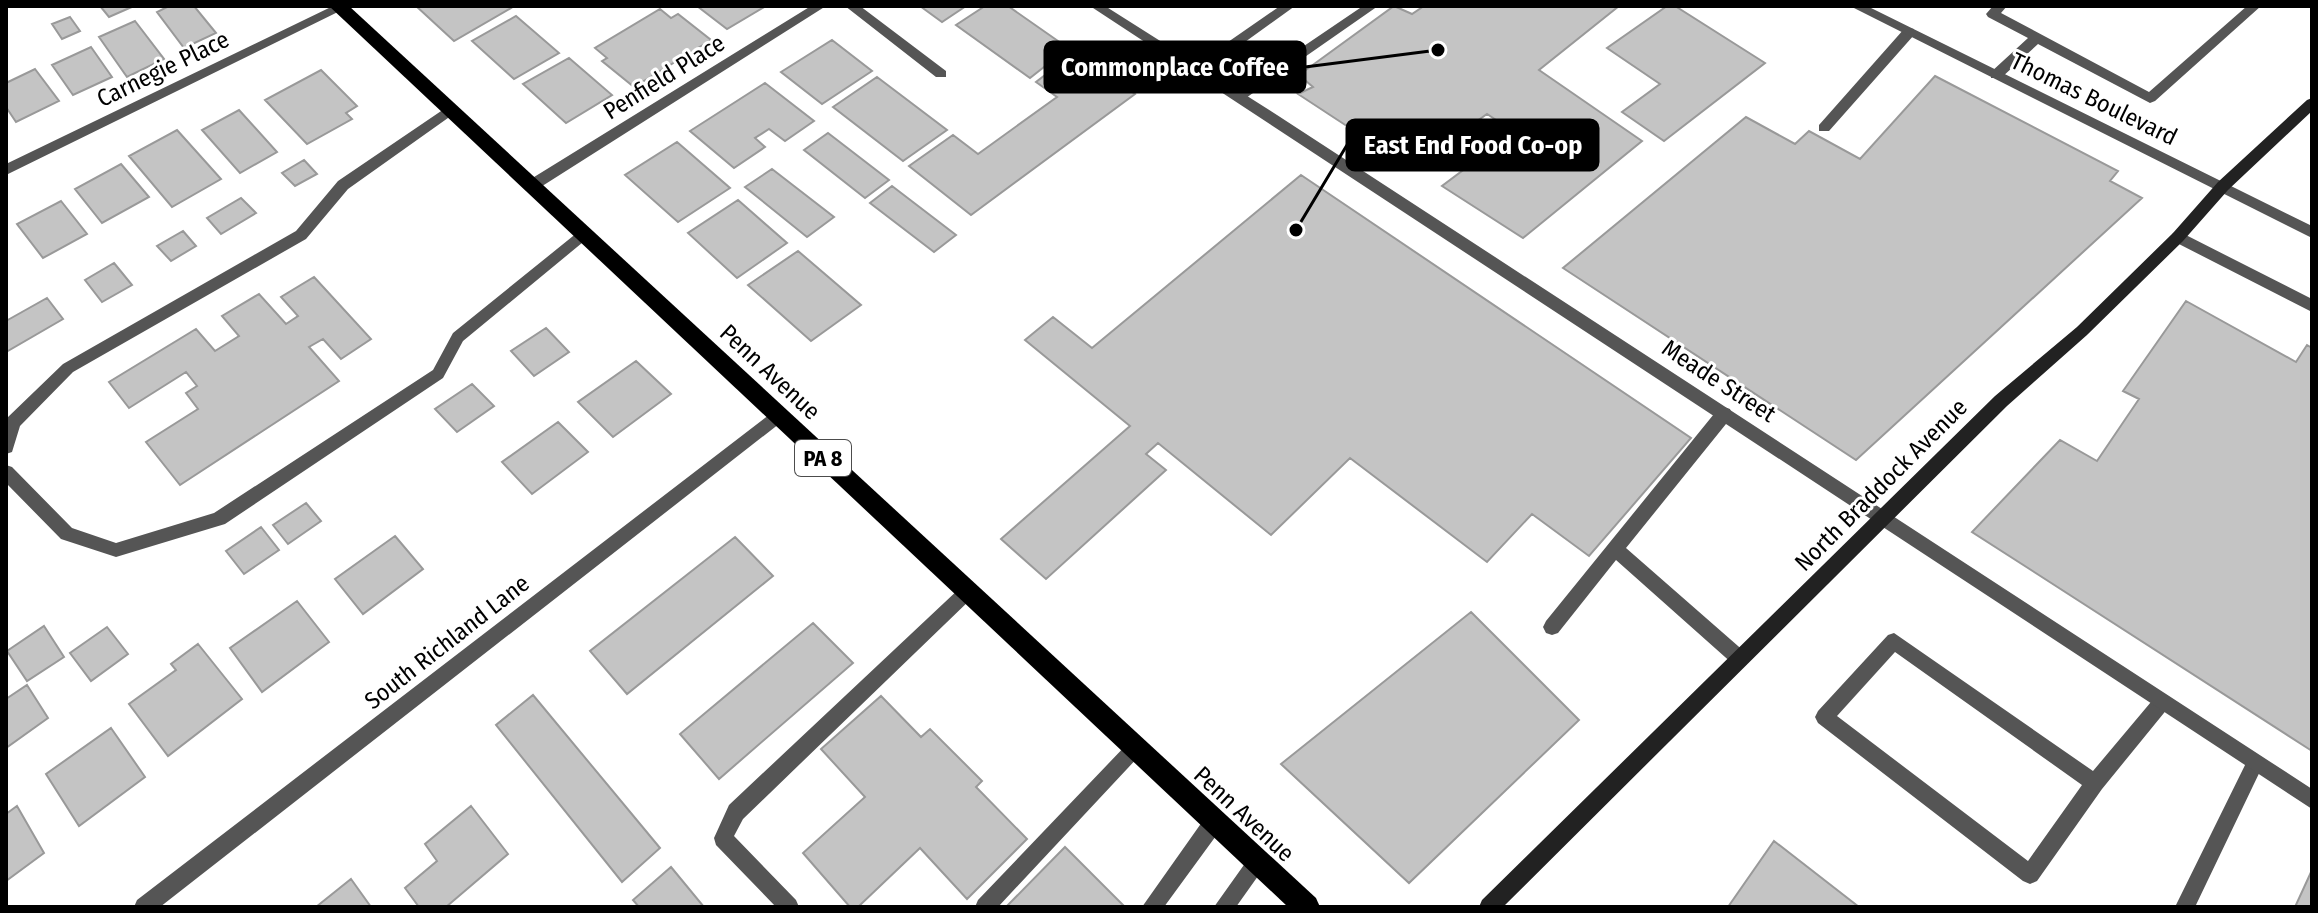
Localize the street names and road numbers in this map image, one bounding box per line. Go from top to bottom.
street label: Carnegie Place [92,25,234,113]
street label: Penfield Place [598,29,730,125]
street label: Thomas Boulevard [2006,47,2182,151]
street label: Penn Avenue [714,319,826,425]
street label: Meade Street [1657,334,1781,428]
street label: North Braddock Avenue [1789,393,1973,577]
road number: PA 8 [795,440,851,476]
street label: South Richland Lane [359,569,535,715]
street label: Penn Avenue [1188,761,1300,867]

